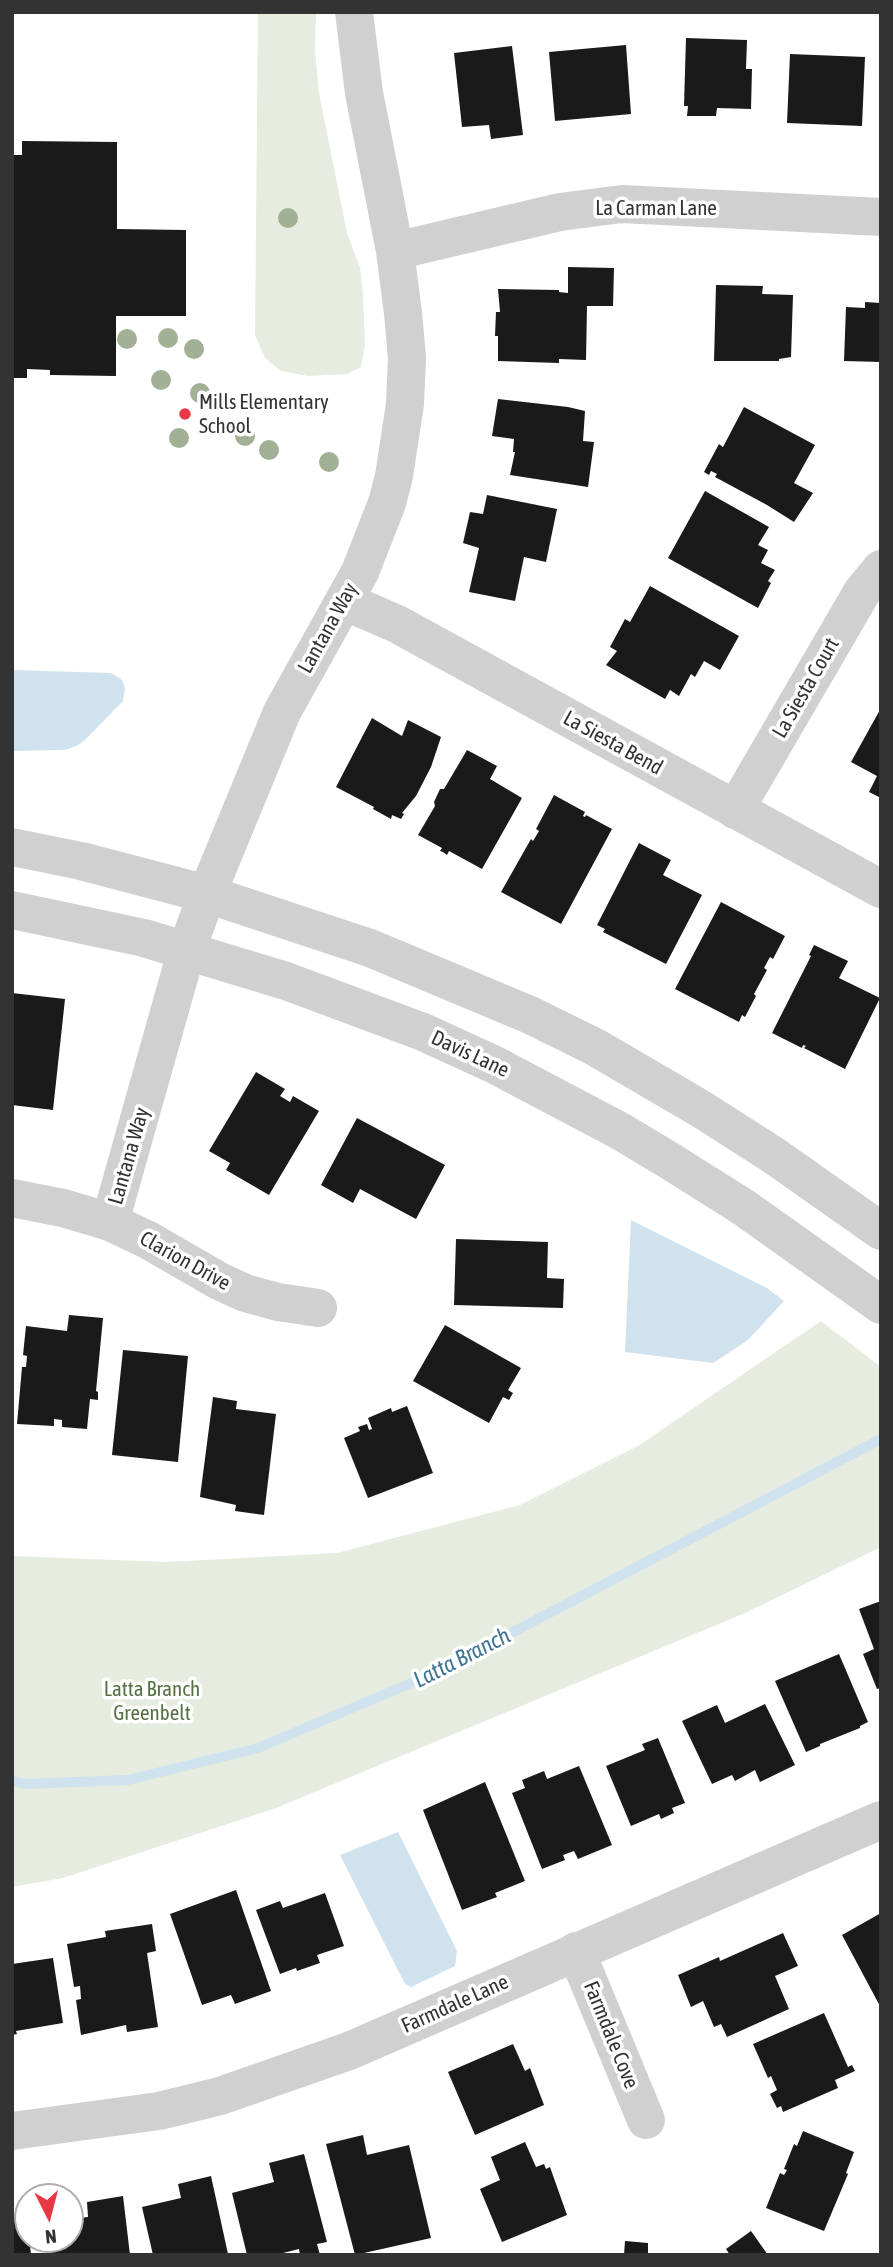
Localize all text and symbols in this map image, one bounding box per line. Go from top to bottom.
street label: La Carman Lane [595,195,717,221]
place label: Mills Elementary School [199,389,329,439]
marker: Mills Elementary School [177,406,193,422]
street label: Lantana Way [293,578,363,678]
street label: La Siesta Court [767,633,845,743]
street label: La Siesta Bend [559,705,667,781]
street label: Davis Lane [427,1025,513,1083]
street label: Lantana Way [103,1105,155,1207]
street label: Clarion Drive [135,1226,235,1296]
water label: Latta Branch [409,1622,515,1694]
park label: Latta Branch Greenbelt [104,1676,200,1726]
street label: Farmdale Lane [398,1969,512,2039]
street label: Farmdale Cove [578,1978,644,2092]
north arrow [14,2183,84,2253]
text: N [44,2225,58,2248]

